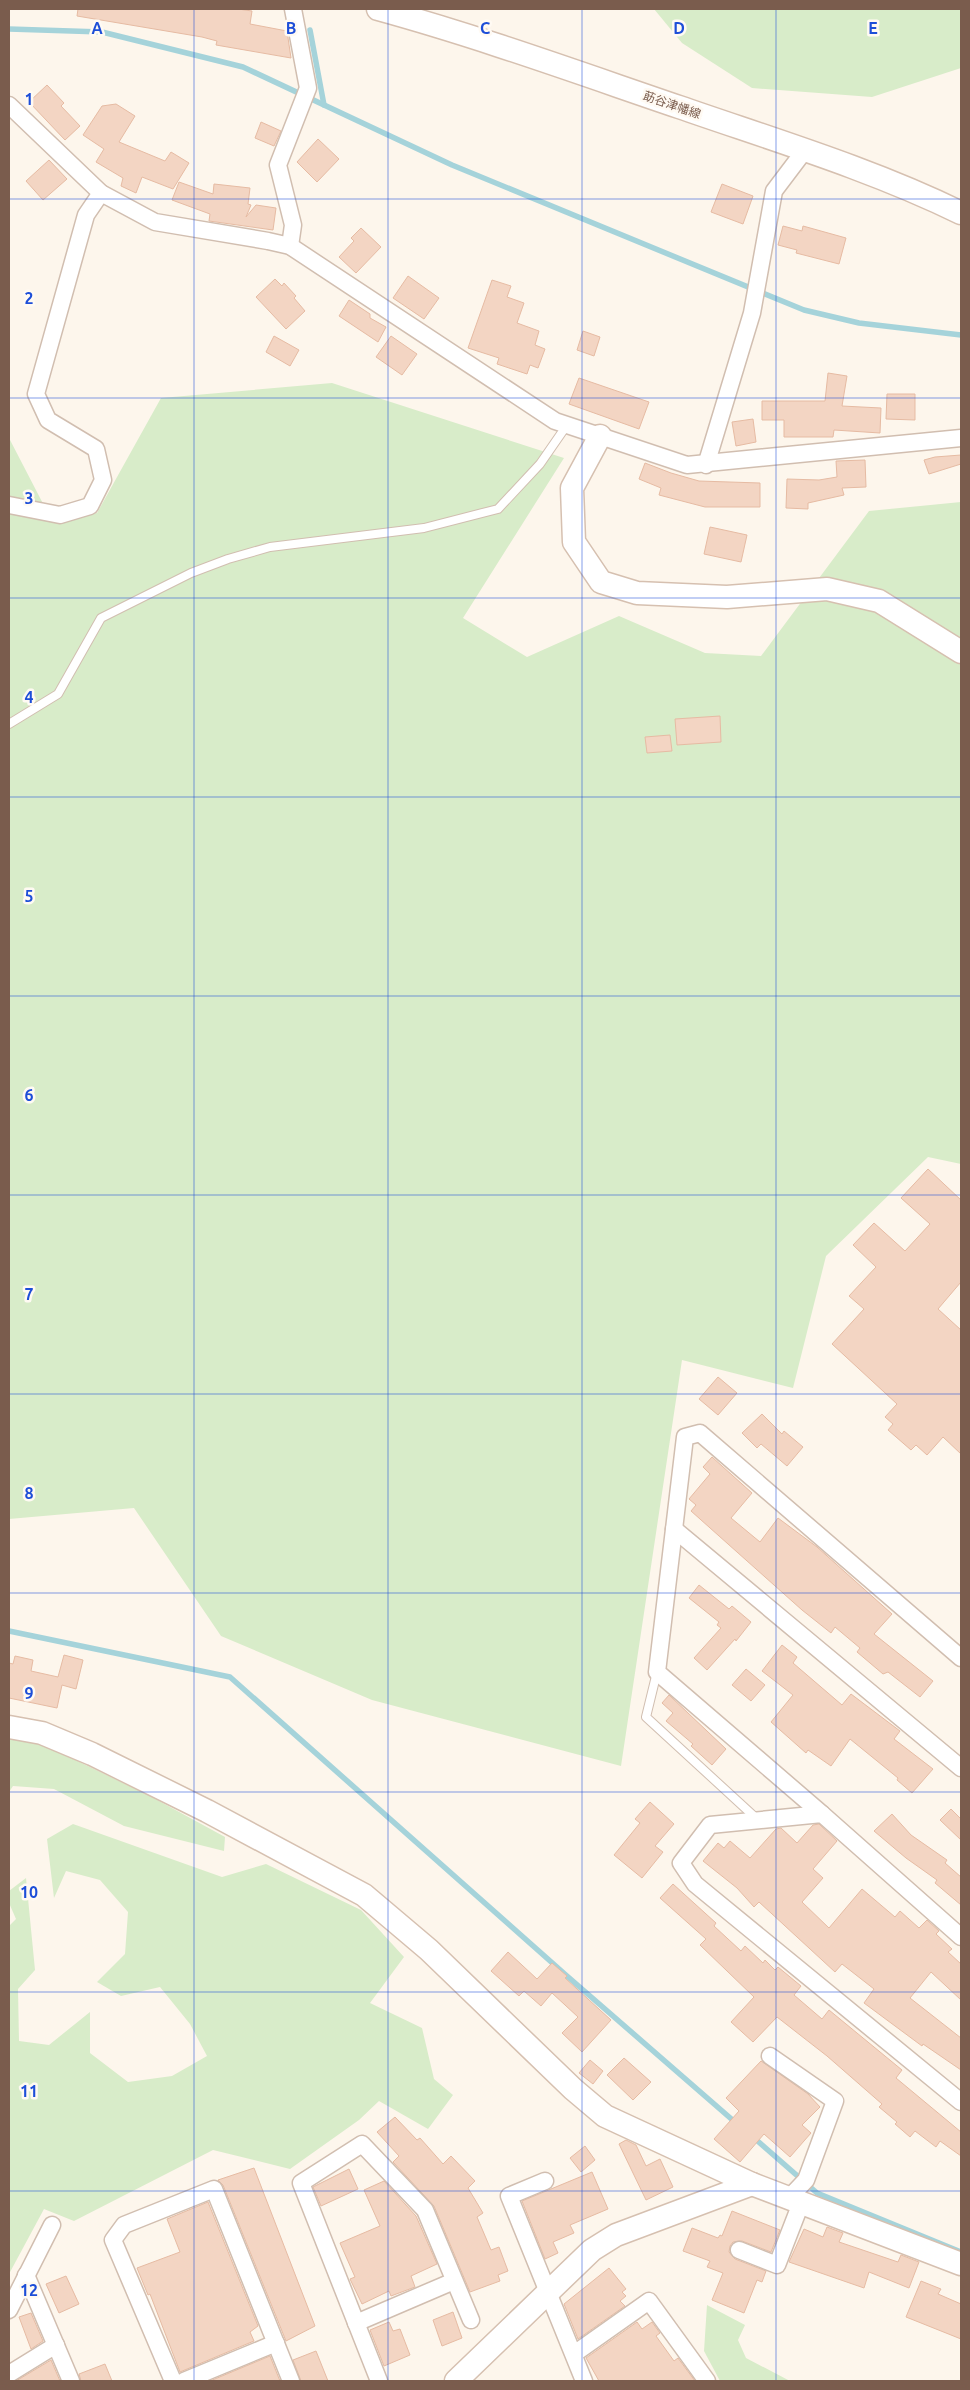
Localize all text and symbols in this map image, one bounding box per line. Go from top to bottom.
text: A [91,19,103,37]
text: B [286,19,296,37]
text: C [480,19,490,37]
text: D [673,19,685,37]
text: E [868,19,878,37]
street label: 莇谷津幡線 [642,89,703,120]
text: 1 [24,90,34,108]
text: 2 [24,289,34,307]
text: 3 [24,489,34,507]
text: 4 [24,688,34,706]
text: 5 [24,887,34,905]
text: 6 [24,1086,34,1104]
text: 7 [24,1285,34,1303]
text: 8 [24,1484,34,1502]
text: 9 [24,1684,34,1702]
text: 10 [20,1883,38,1901]
text: 11 [20,2082,38,2100]
text: 12 [20,2281,38,2299]

